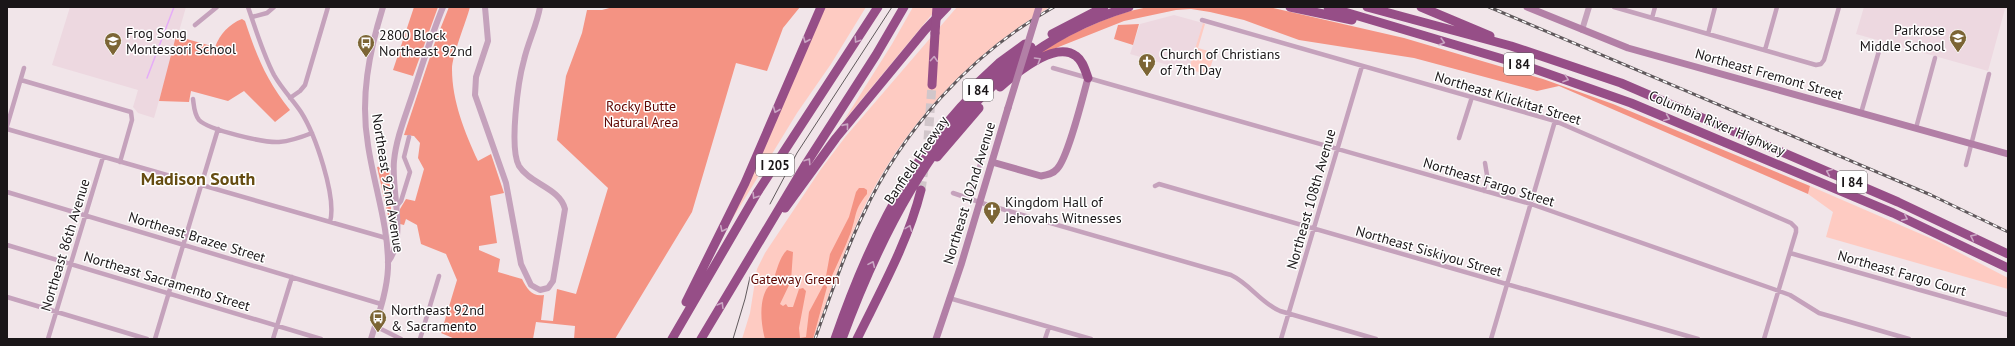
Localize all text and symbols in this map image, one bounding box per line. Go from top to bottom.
place label: Parkrose Middle School [1860,21,1945,55]
place label: Frog Song Montessori School [126,24,236,58]
place label: 2800 Block Northeast 92nd [379,26,472,60]
school or university icon: Parkrose Middle School [1948,28,1968,53]
school or university icon: Frog Song Montessori School [103,31,123,56]
bus stop icon: 2800 Block Northeast 92nd [356,33,376,58]
one-way arrow [803,36,811,44]
one-way arrow [854,36,862,43]
one-way arrow [1438,37,1445,46]
street label: Northeast Fremont Street [1693,44,1845,104]
place label: Church of Christians of 7th Day [1160,45,1280,79]
church icon: Church of Christians of 7th Day [1137,52,1157,77]
road number: I 84 [1504,53,1534,75]
one-way arrow [929,56,938,62]
one-way arrow [1034,57,1041,64]
street label: Northeast Klickitat Street [1433,67,1584,129]
one-way arrow [1563,74,1570,83]
road number: I 84 [963,79,993,101]
street label: Columbia River Highway [1646,86,1788,160]
park label: Rocky Butte Natural Area [604,97,678,131]
one-way arrow [773,107,781,114]
street label: Northeast 92nd Avenue [368,112,408,254]
street label: Banfield Freeway [880,112,952,208]
one-way arrow [1663,113,1671,121]
street label: Northeast 102nd Avenue [939,120,999,266]
one-way arrow [842,123,849,130]
street label: Northeast 108th Avenue [1282,127,1340,271]
street label: Northeast Fargo Street [1421,153,1557,211]
road number: I 205 [756,154,794,176]
one-way arrow [803,158,811,165]
district label: Madison South [141,167,255,190]
one-way arrow [1825,169,1833,177]
road number: I 84 [1837,171,1867,193]
street label: Northeast 86th Avenue [36,177,94,313]
one-way arrow [753,192,760,199]
place label: Kingdom Hall of Jehovahs Witnesses [1004,193,1122,227]
church icon: Kingdom Hall of Jehovahs Witnesses [982,200,1002,225]
street label: Northeast Brazee Street [126,208,268,267]
one-way arrow [1901,214,1908,222]
street label: Northeast Siskiyou Street [1354,221,1504,281]
one-way arrow [720,224,728,232]
one-way arrow [905,224,913,231]
one-way arrow [1970,234,1977,242]
street label: Northeast Fargo Court [1836,246,1969,300]
street label: Northeast Sacramento Street [82,247,253,315]
one-way arrow [867,260,875,268]
park label: Gateway Green [750,270,840,288]
place label: Northeast 92nd & Sacramento [391,301,484,335]
one-way arrow [716,302,723,309]
bus stop icon: Northeast 92nd & Sacramento [368,308,388,333]

